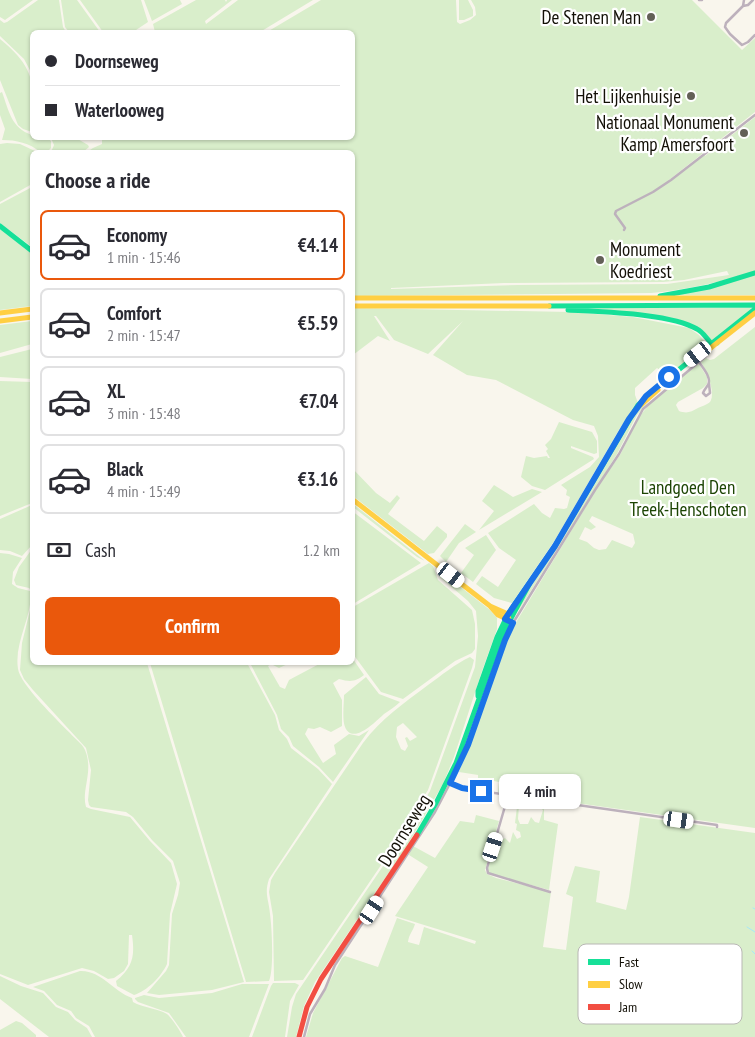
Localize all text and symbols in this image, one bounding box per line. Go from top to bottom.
place label: De Stenen Man [541,5,641,29]
marker: De Stenen Man [645,11,657,23]
text: Doornseweg [75,49,159,73]
place label: Het Lijkenhuisje [575,84,681,108]
marker: Het Lijkenhuisje [685,90,697,102]
text: Waterlooweg [75,98,164,122]
place label: Nationaal Monument Kamp Amersfoort [596,110,735,156]
marker: Nationaal Monument Kamp Amersfoort [738,127,750,139]
text: Choose a ride [45,166,150,194]
icon: car [47,223,92,268]
text: Economy [107,223,167,247]
text: €4.14 [298,233,338,257]
place label: Monument Koedriest [610,237,681,283]
text: 1 min · 15:46 [107,247,181,267]
marker: Monument Koedriest [594,254,606,266]
icon: car [47,301,92,346]
text: Comfort [107,301,161,325]
text: €5.59 [298,311,338,335]
text: 2 min · 15:47 [107,325,181,345]
car [681,339,714,369]
route start [658,366,680,388]
icon: car [47,379,92,424]
text: XL [107,379,125,403]
text: €7.04 [300,389,338,413]
text: 3 min · 15:48 [107,403,181,423]
icon: car [47,457,92,502]
text: Black [107,457,143,481]
text: €3.16 [298,467,338,491]
park label: Landgoed Den Treek-Henschoten [629,475,747,521]
text: 4 min · 15:49 [107,481,181,501]
icon: cash [45,536,73,564]
text: Cash [85,538,116,562]
text: 1.2 km [303,540,340,560]
car [434,560,467,590]
button: Confirm [45,597,340,655]
callout: 4 min [498,774,581,808]
route end [470,780,492,802]
text: 4 min [524,781,556,801]
street label: Doornseweg [372,789,436,871]
car [663,810,694,830]
car [481,830,504,864]
car [357,893,386,927]
legend [578,944,742,1024]
text: Fast [619,953,639,971]
text: Slow [619,975,643,993]
text: Jam [618,998,637,1016]

